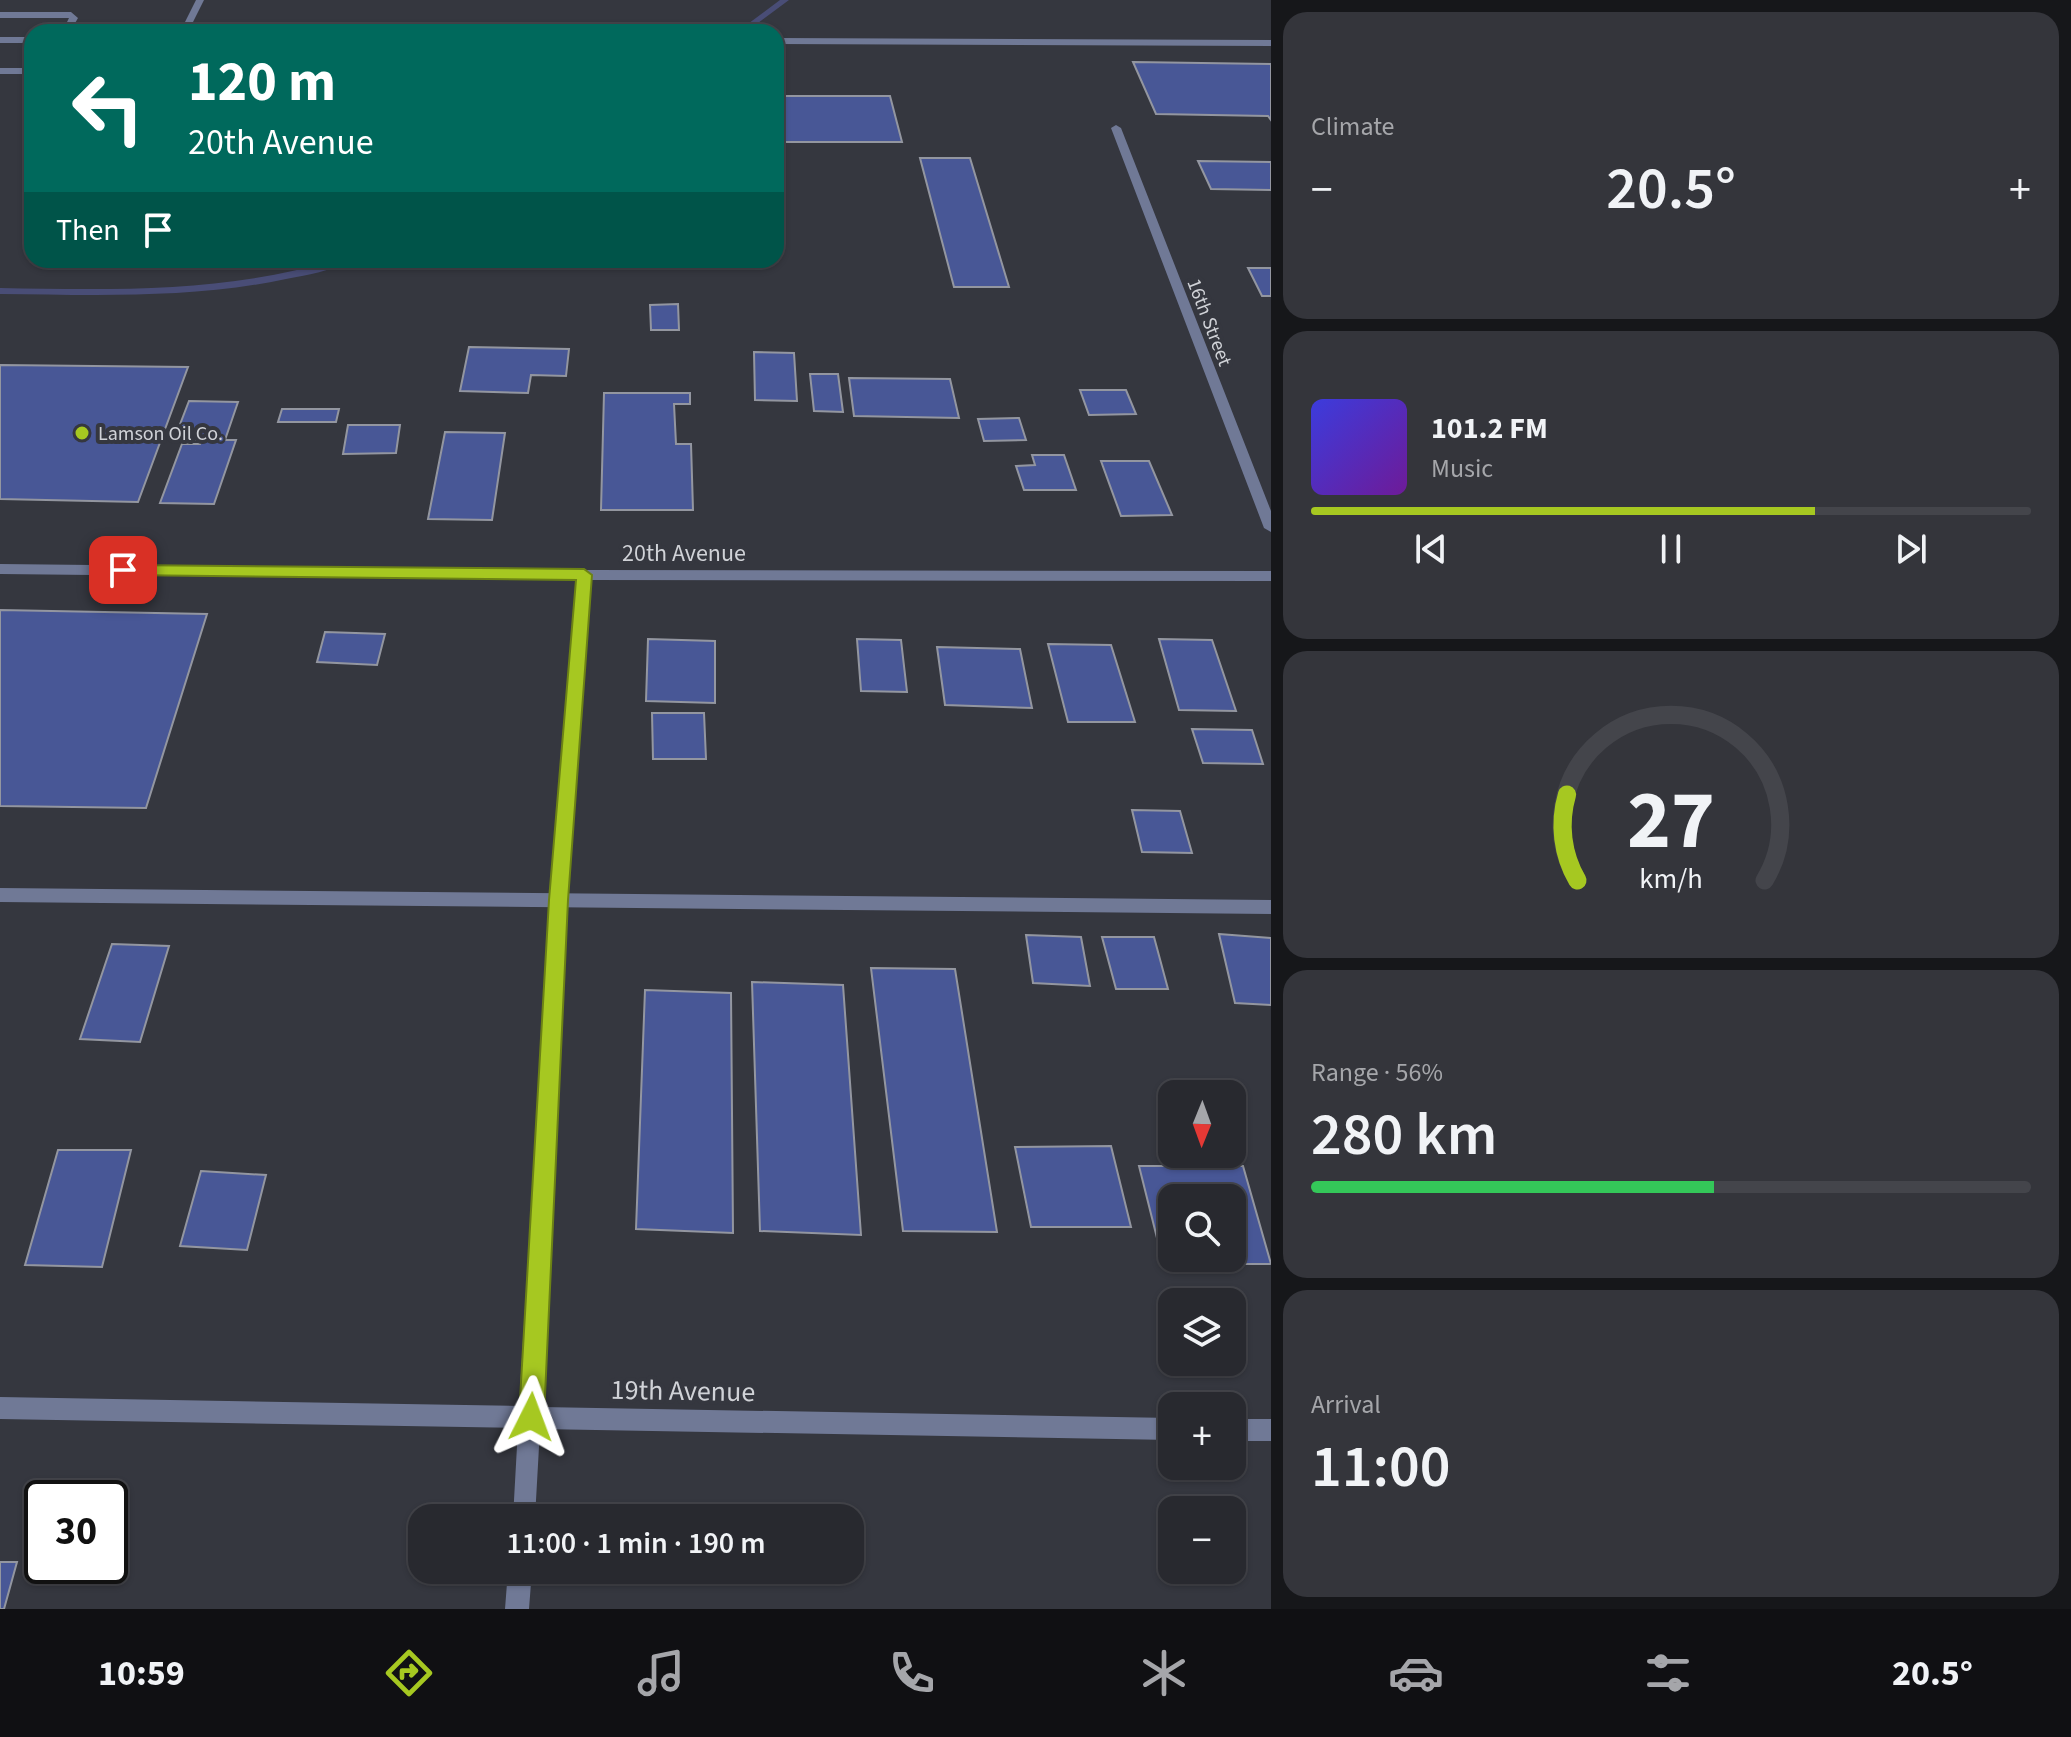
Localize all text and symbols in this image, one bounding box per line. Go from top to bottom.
text: 120 m [188,43,336,122]
icon: left [56,56,160,160]
text: Climate [1311,108,1395,145]
text: 20th Avenue [188,117,374,168]
text: 20.5° [1606,147,1736,232]
text: − [1311,159,1333,222]
text: + [2009,159,2031,222]
icon: arrive [136,208,180,252]
text: Then [56,209,120,252]
street label: 16th Street [1180,275,1239,370]
text: 101.2 FM [1431,407,1548,450]
place label: Lamson Oil Co. [98,420,223,448]
marker: Lamson Oil Co. [73,424,91,442]
text: Music [1431,450,1493,487]
icon: previous [1409,527,1453,571]
icon: pause [1649,527,1693,571]
icon: next [1889,527,1933,571]
pin [89,536,157,604]
street label: 20th Avenue [622,536,746,571]
icon: arrive [101,548,145,592]
text: 27 [1627,761,1715,879]
text: km/h [1639,859,1703,899]
text: Range · 56% [1311,1054,1443,1091]
north arrow [1158,1080,1246,1168]
map controls [1158,1080,1246,1584]
text: 280 km [1311,1093,1497,1178]
button: search [1158,1184,1246,1272]
button: layers [1158,1288,1246,1376]
street label: 19th Avenue [610,1370,756,1412]
position arrow [489,1375,573,1459]
text: Arrival [1311,1386,1381,1423]
button: + [1158,1392,1246,1480]
text: 11:00 [1311,1425,1451,1510]
speed limit sign: 30 [24,1480,128,1584]
button: − [1158,1496,1246,1584]
text: 11:00 · 1 min · 190 m [506,1522,766,1565]
icon: directions [381,1645,437,1701]
icon: music [633,1645,689,1701]
icon: phone [884,1645,940,1701]
icon: climate [1136,1645,1192,1701]
icon: car [1388,1645,1444,1701]
icon: filters [1640,1645,1696,1701]
text: 10:59 [98,1648,185,1699]
text: 20.5° [1892,1648,1973,1699]

